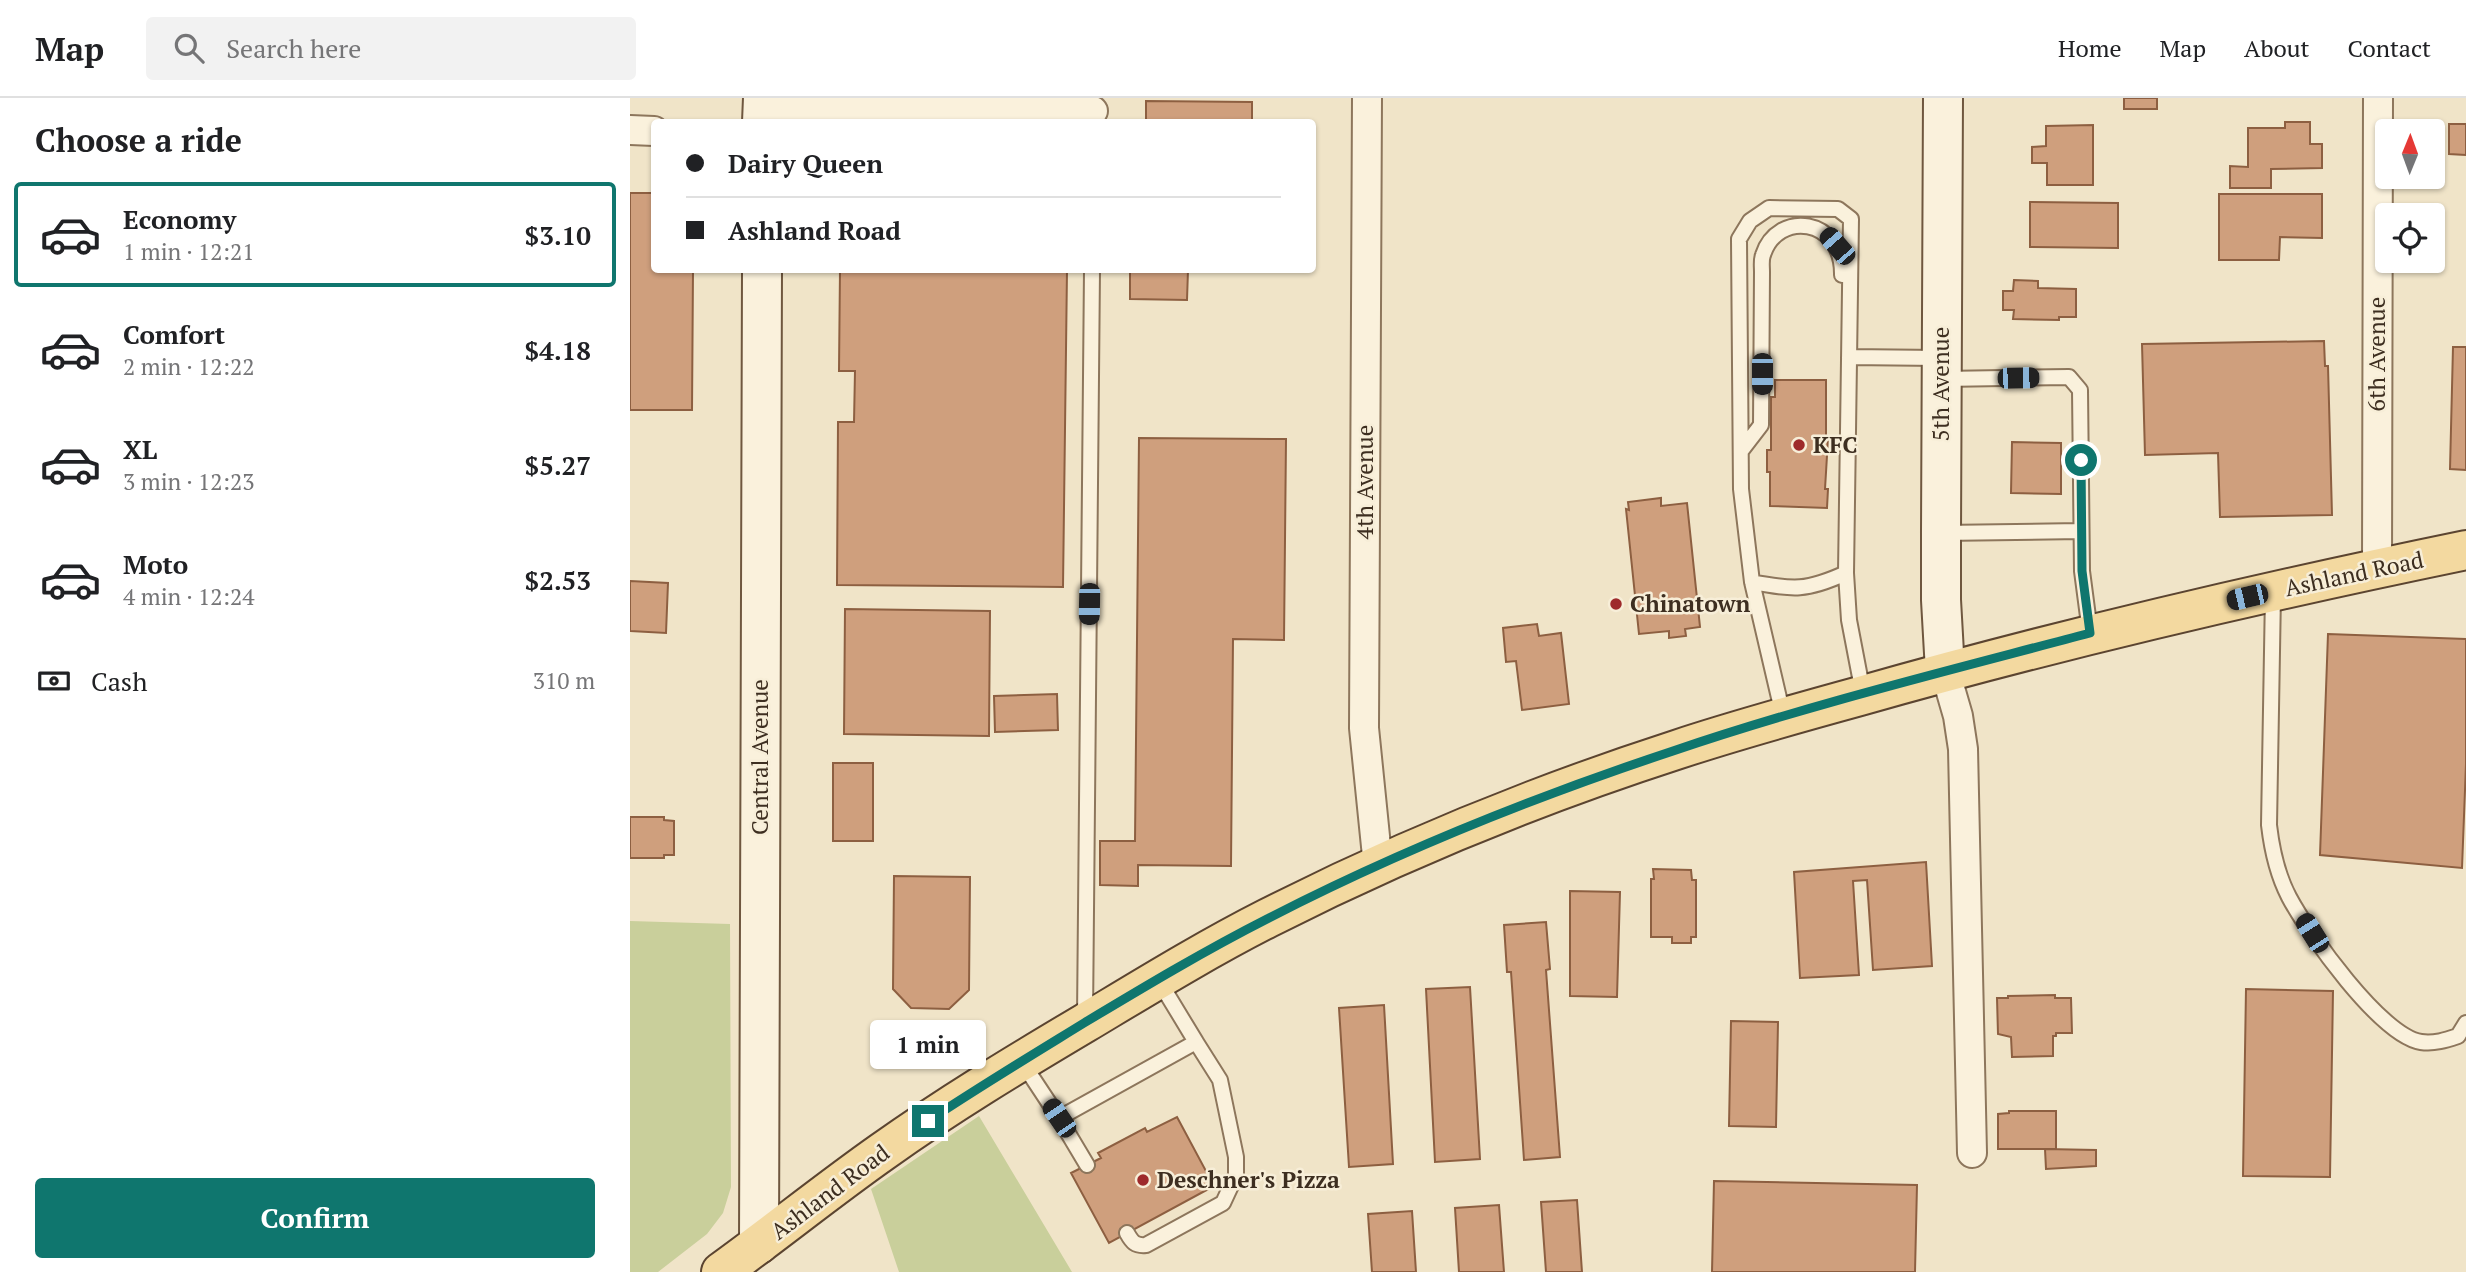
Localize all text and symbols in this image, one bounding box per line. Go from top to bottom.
search box [146,17,636,80]
text: Map [35,27,104,70]
icon: search [170,29,208,67]
text: Search here [226,31,361,65]
text: Home [2058,32,2122,64]
text: Map [2160,32,2206,64]
text: About [2244,32,2310,64]
text: Contact [2348,32,2431,64]
text: Choose a ride [35,119,242,161]
north arrow [2375,119,2445,189]
map controls [2375,119,2445,273]
text: Dairy Queen [728,146,883,180]
text: Economy [123,202,236,236]
icon: car [39,203,102,266]
button: locate [2375,203,2445,273]
text: Ashland Road [728,213,901,247]
text: $3.10 [525,218,591,252]
car [1816,223,1859,269]
text: 1 min · 12:21 [123,236,255,267]
street label: 6th Avenue [2361,297,2392,411]
text: Comfort [123,317,225,351]
icon: car [39,318,102,381]
street label: 5th Avenue [1925,327,1956,441]
text: $4.18 [525,333,591,367]
text: 2 min · 12:22 [123,351,255,382]
car [1752,353,1773,395]
car [1997,367,2040,389]
street label: 4th Avenue [1349,425,1380,539]
place label: KFC [1813,429,1858,460]
text: XL [123,432,157,466]
icon: car [39,433,102,496]
marker: KFC [1791,437,1807,453]
route start [2065,444,2097,476]
text: $5.27 [525,448,591,482]
text: 3 min · 12:23 [123,466,255,497]
street label: Ashland Road [2282,544,2426,603]
text: Moto [123,547,188,581]
icon: car [39,548,102,611]
text: $2.53 [525,563,591,597]
text: 4 min · 12:24 [123,581,255,612]
car [2225,582,2270,612]
car [1079,583,1100,625]
place label: Chinatown [1630,588,1751,619]
marker: Chinatown [1608,596,1624,612]
icon: cash [35,662,73,700]
text: Cash [91,664,147,698]
text: 310 m [533,665,595,696]
street label: Central Avenue [744,679,775,835]
car [2292,910,2333,956]
callout: 1 min [870,1020,986,1068]
text: 1 min [897,1029,959,1060]
car [1039,1095,1080,1141]
route end [912,1105,944,1137]
street label: Ashland Road [764,1137,896,1246]
place label: Deschner's Pizza [1157,1164,1340,1195]
marker: Deschner's Pizza [1135,1172,1151,1188]
button: Confirm [35,1178,595,1258]

